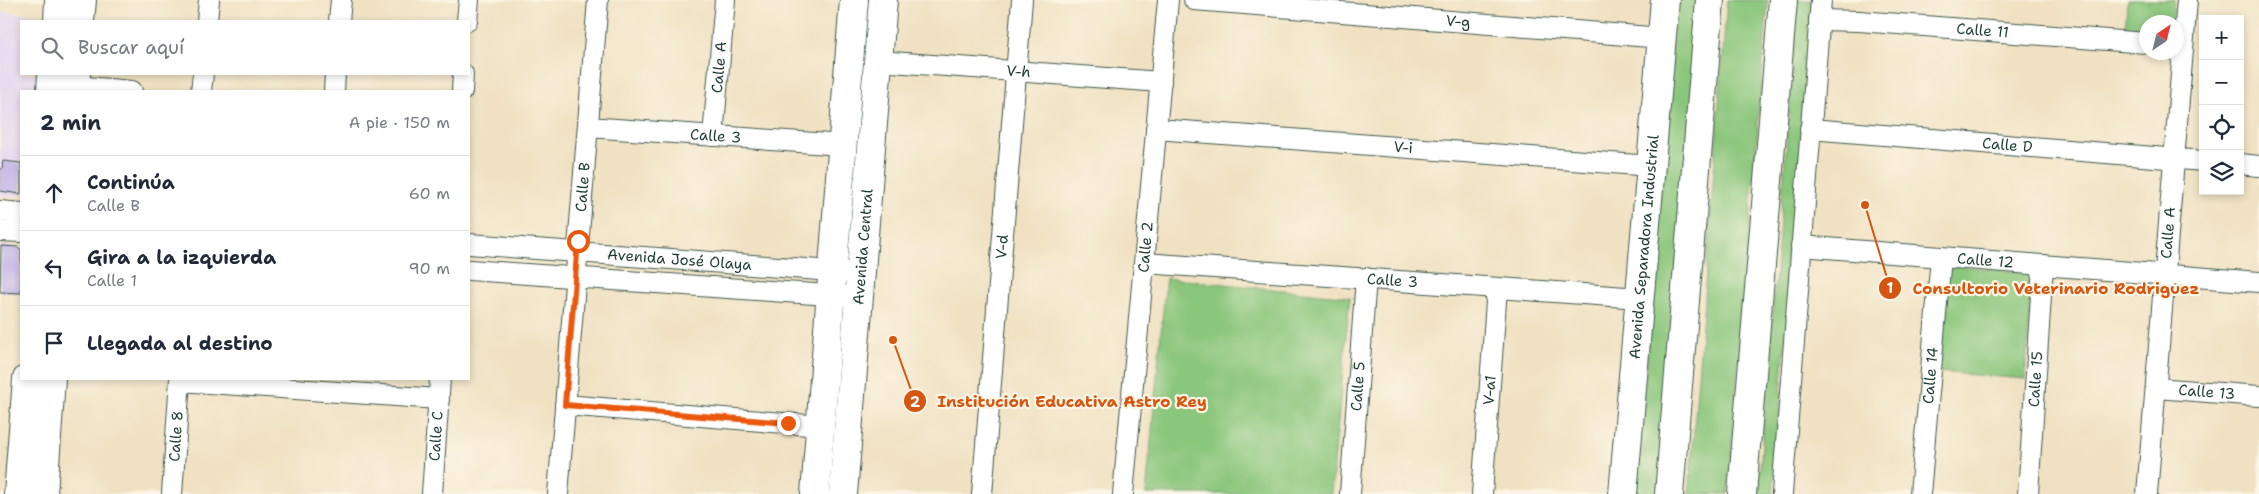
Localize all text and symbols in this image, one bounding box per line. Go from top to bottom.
street label: V-g [1445,10,1471,32]
north arrow [2139,15,2184,60]
map controls [2199,15,2244,195]
button: + [2199,15,2244,60]
street label: Calle 11 [1956,18,2010,42]
search box [20,20,470,75]
icon: search [38,34,66,62]
text: Buscar aquí [78,35,184,60]
street label: Calle A [707,41,731,94]
button: − [2199,60,2244,105]
street label: V-h [1006,61,1032,82]
button: locate [2199,105,2244,150]
text: 2 min [40,109,101,137]
text: A pie · 150 m [349,112,450,133]
street label: Calle 3 [689,124,742,148]
street label: Avenida Separadora Industrial [1625,133,1664,360]
street label: Calle D [1981,133,2034,157]
street label: V-i [1393,137,1414,158]
button: layers [2199,150,2244,195]
street label: Calle B [571,161,595,213]
text: Continúa [87,170,175,195]
icon: ahead [40,179,68,207]
text: 60 m [409,183,450,204]
street label: Avenida Central [848,187,878,306]
text: Calle B [87,195,140,216]
street label: Calle A [2156,206,2180,259]
street label: Calle 2 [1133,221,1158,273]
route start [567,230,590,253]
street label: V-d [991,233,1013,260]
street label: Avenida José Olaya [606,244,753,275]
text: Gira a la izquierda [87,245,276,270]
street label: Calle 12 [1956,248,2015,273]
icon: left [40,254,68,282]
text: 90 m [409,258,450,279]
street label: Calle 3 [1366,269,1419,292]
text: Calle 1 [87,270,137,291]
callout: Consultorio Veterinario Rodriguez [1878,272,2210,303]
text: 1 [1887,278,1894,298]
text: Consultorio Veterinario Rodriguez [1913,278,2200,299]
icon: arrive [40,329,68,357]
text: Llegada al destino [87,331,273,356]
street label: Calle 14 [1918,346,1943,405]
street label: Calle 15 [2024,351,2047,408]
street label: Calle 5 [1346,361,1370,412]
street label: V-a1 [1478,375,1501,406]
street label: Calle 13 [2178,380,2236,404]
callout: Institución Educativa Astro Rey [903,386,1217,417]
text: Institución Educativa Astro Rey [937,391,1207,412]
text: 2 [910,392,921,412]
street label: Calle 8 [164,410,188,462]
street label: Calle C [424,410,448,462]
route end [777,412,800,435]

